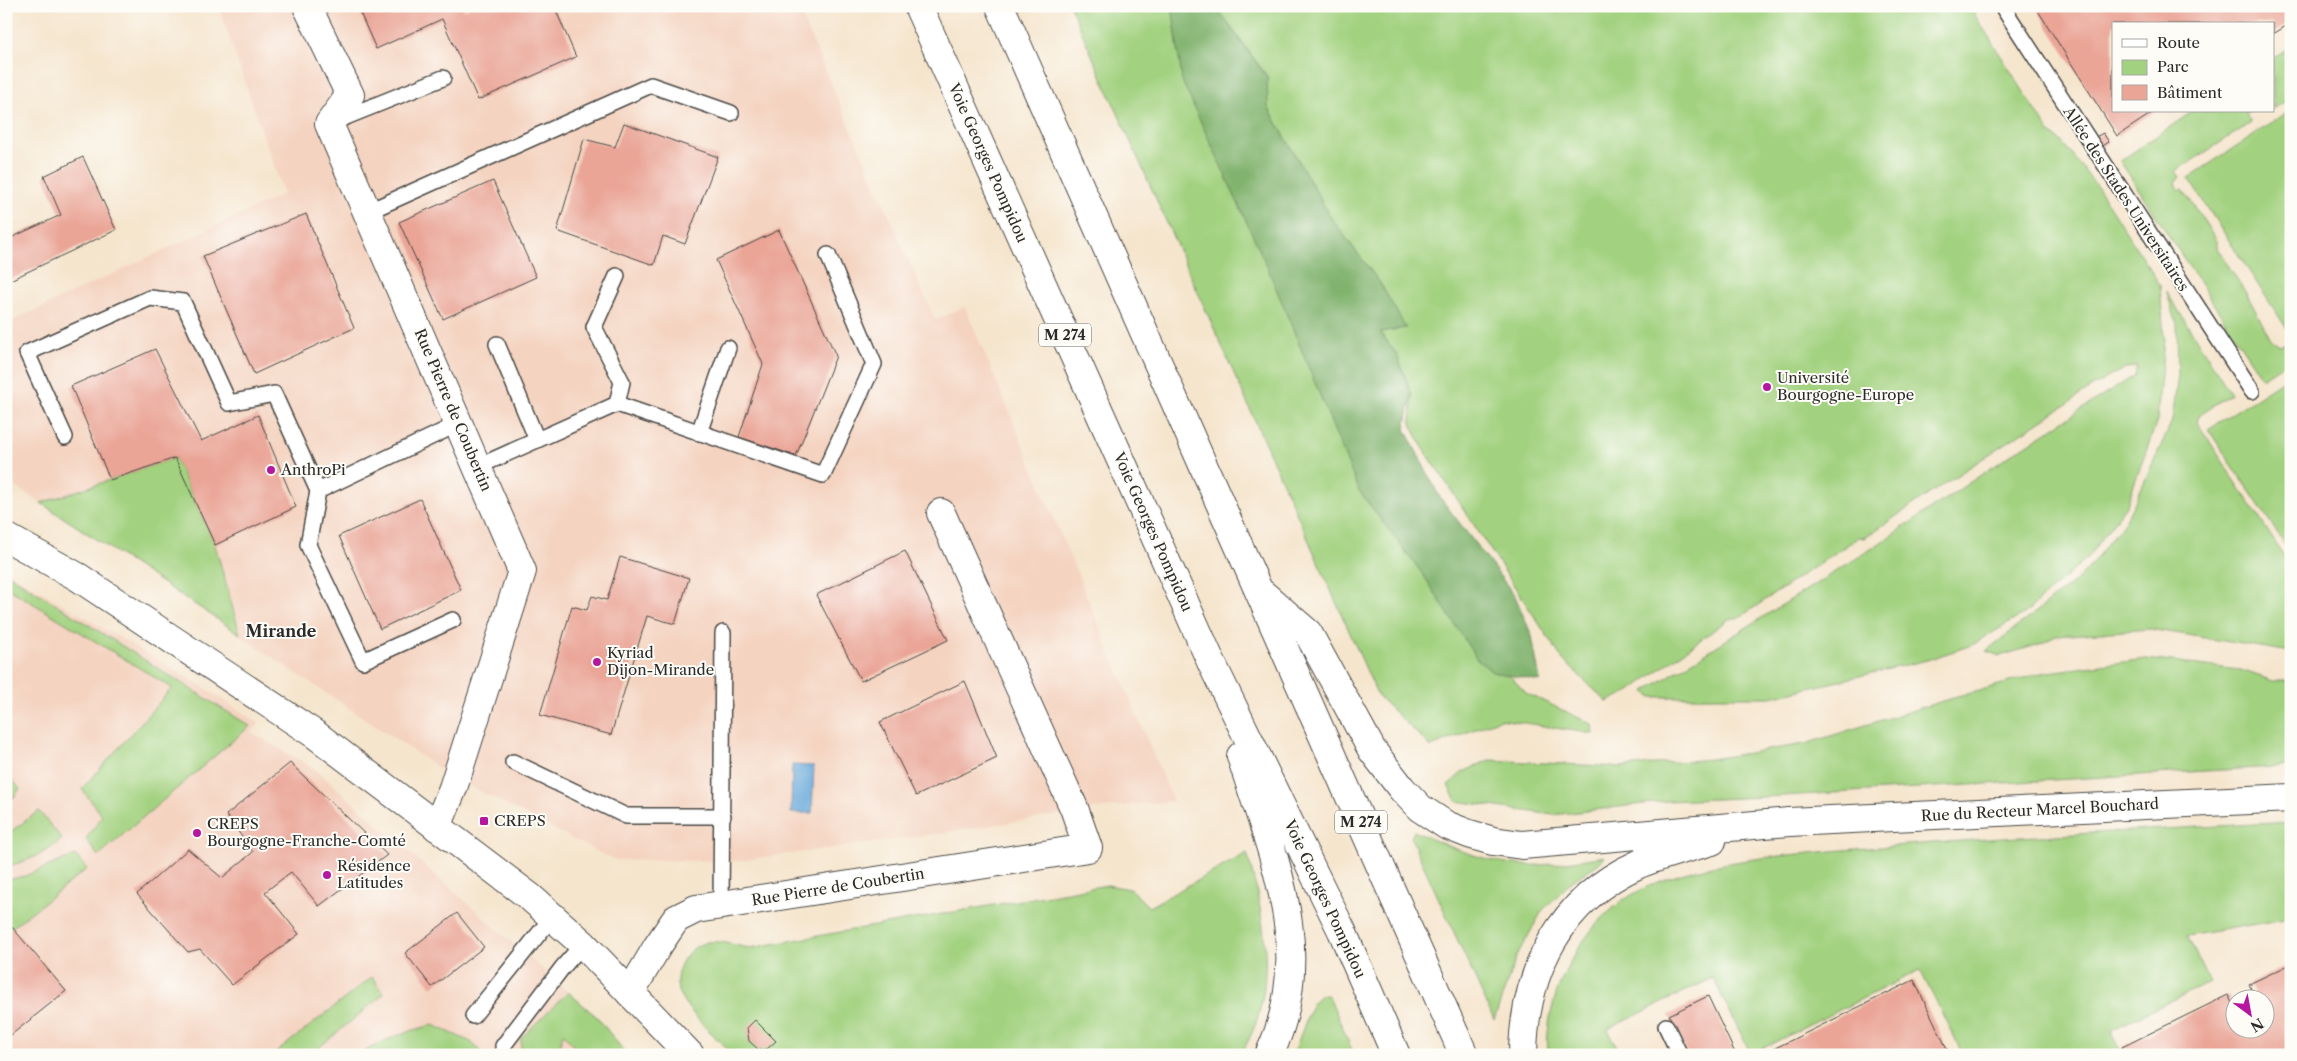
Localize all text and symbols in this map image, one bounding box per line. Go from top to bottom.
legend [2112,22,2274,112]
text: Route [2157,33,2200,52]
text: Parc [2157,57,2189,76]
street label: Voie Georges Pompidou [944,79,1032,245]
text: Bâtiment [2157,83,2223,102]
street label: Allée des Stades Universitaires [2059,102,2193,295]
road number: M 274 [1039,324,1091,346]
street label: Rue Pierre de Coubertin [411,326,497,495]
place label: Université Bourgogne-Europe [1777,368,1914,404]
marker: Université Bourgogne-Europe [1761,381,1773,393]
street label: Voie Georges Pompidou [1109,448,1197,614]
place label: AnthroPi [280,460,346,479]
marker: AnthroPi [265,464,277,476]
district label: Mirande [246,621,317,641]
place label: Kyriad Dijon-Mirande [607,643,714,679]
marker: Kyriad Dijon-Mirande [591,656,603,668]
street label: Rue du Recteur Marcel Bouchard [1921,794,2159,825]
road number: M 274 [1335,810,1387,834]
place label: CREPS [494,811,546,830]
place label: CREPS Bourgogne-Franche-Comté [207,814,406,850]
marker: CREPS [478,815,490,827]
street label: Voie Georges Pompidou [1280,816,1371,981]
marker: CREPS Bourgogne-Franche-Comté [191,827,203,839]
place label: Résidence Latitudes [337,856,411,892]
street label: Rue Pierre de Coubertin [750,863,926,910]
marker: Résidence Latitudes [321,869,333,881]
north arrow [2224,988,2274,1038]
text: N [2247,1014,2267,1036]

